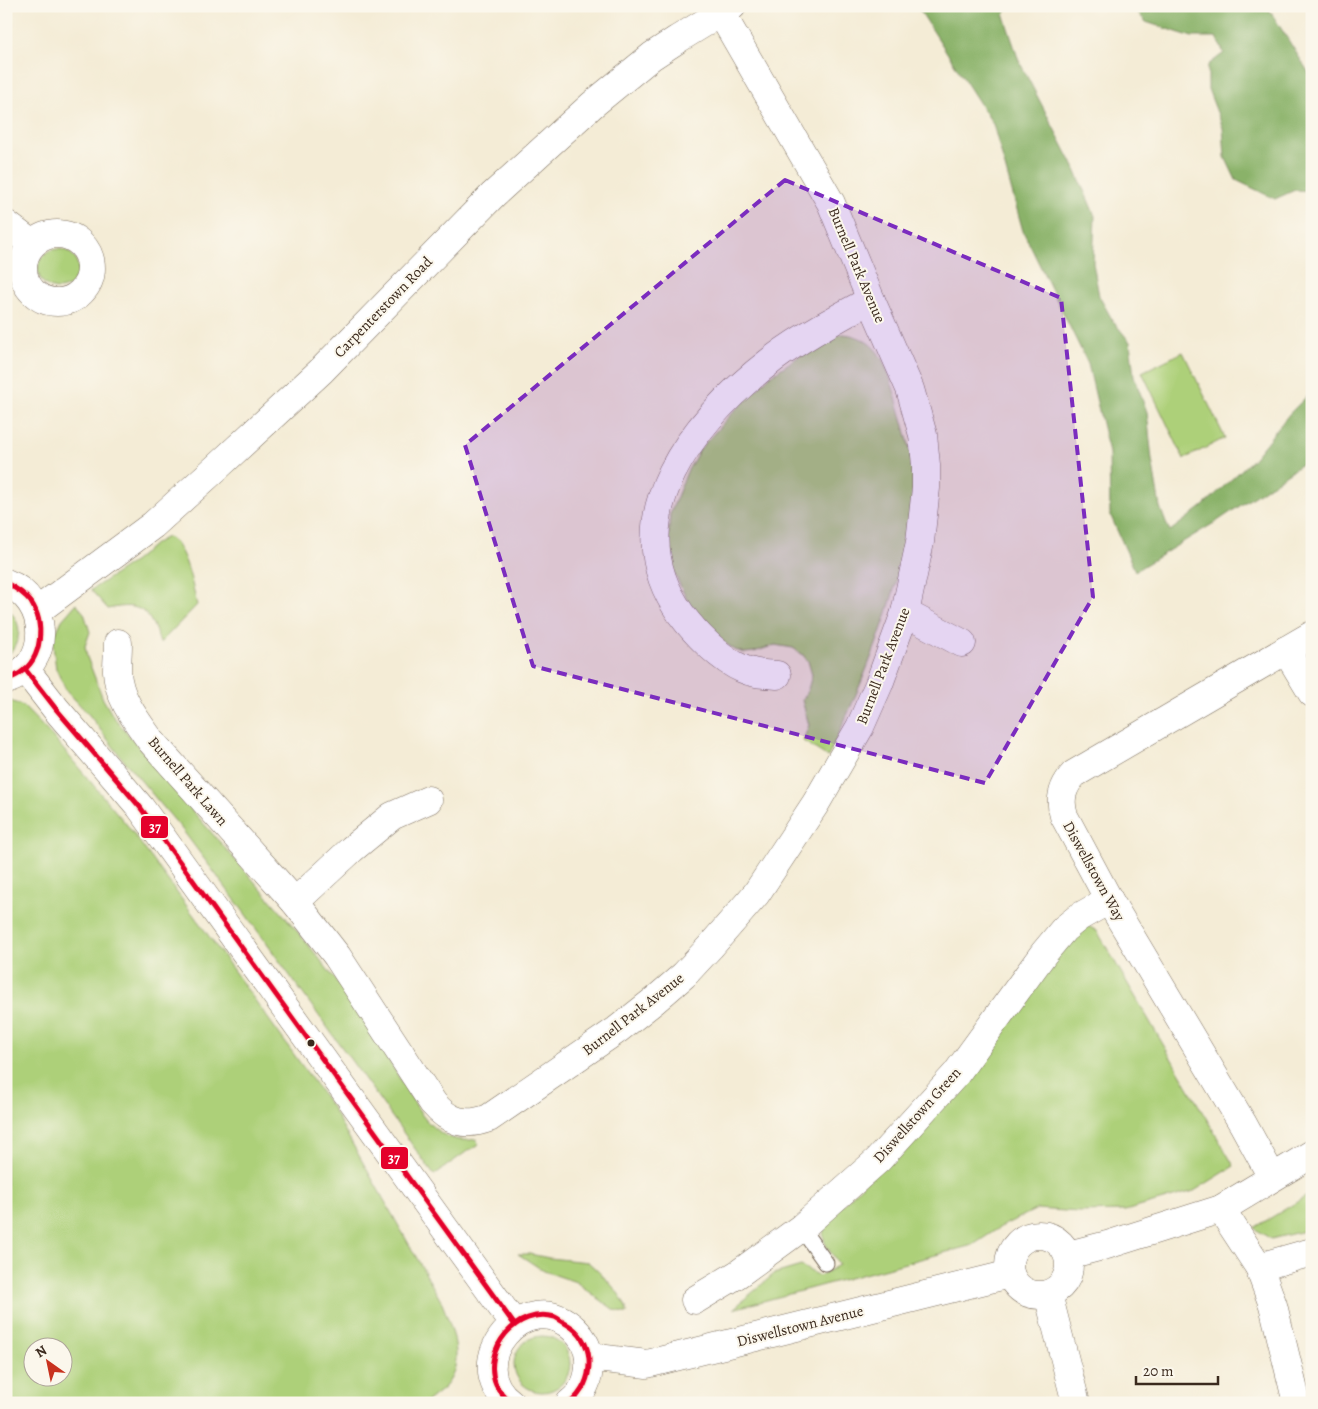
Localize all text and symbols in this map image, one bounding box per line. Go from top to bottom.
street label: Burnell Park Avenue [824,204,891,326]
street label: Carpenterstown Road [329,251,437,362]
street label: Burnell Park Avenue [851,604,915,727]
street label: Burnell Park Lawn [144,732,232,830]
line badge: 37 [140,815,169,839]
street label: Diswellstown Way [1058,817,1130,925]
text: 37 [149,818,161,837]
street label: Burnell Park Avenue [578,968,688,1060]
unlabelled marker [306,1038,316,1048]
street label: Diswellstown Green [869,1063,965,1167]
line badge: 37 [380,1146,409,1170]
text: 37 [388,1149,400,1168]
street label: Diswellstown Avenue [735,1301,866,1351]
north arrow [22,1336,72,1386]
text: N [32,1341,51,1362]
scale bar [1136,1354,1218,1386]
text: 20 m [1143,1361,1174,1381]

